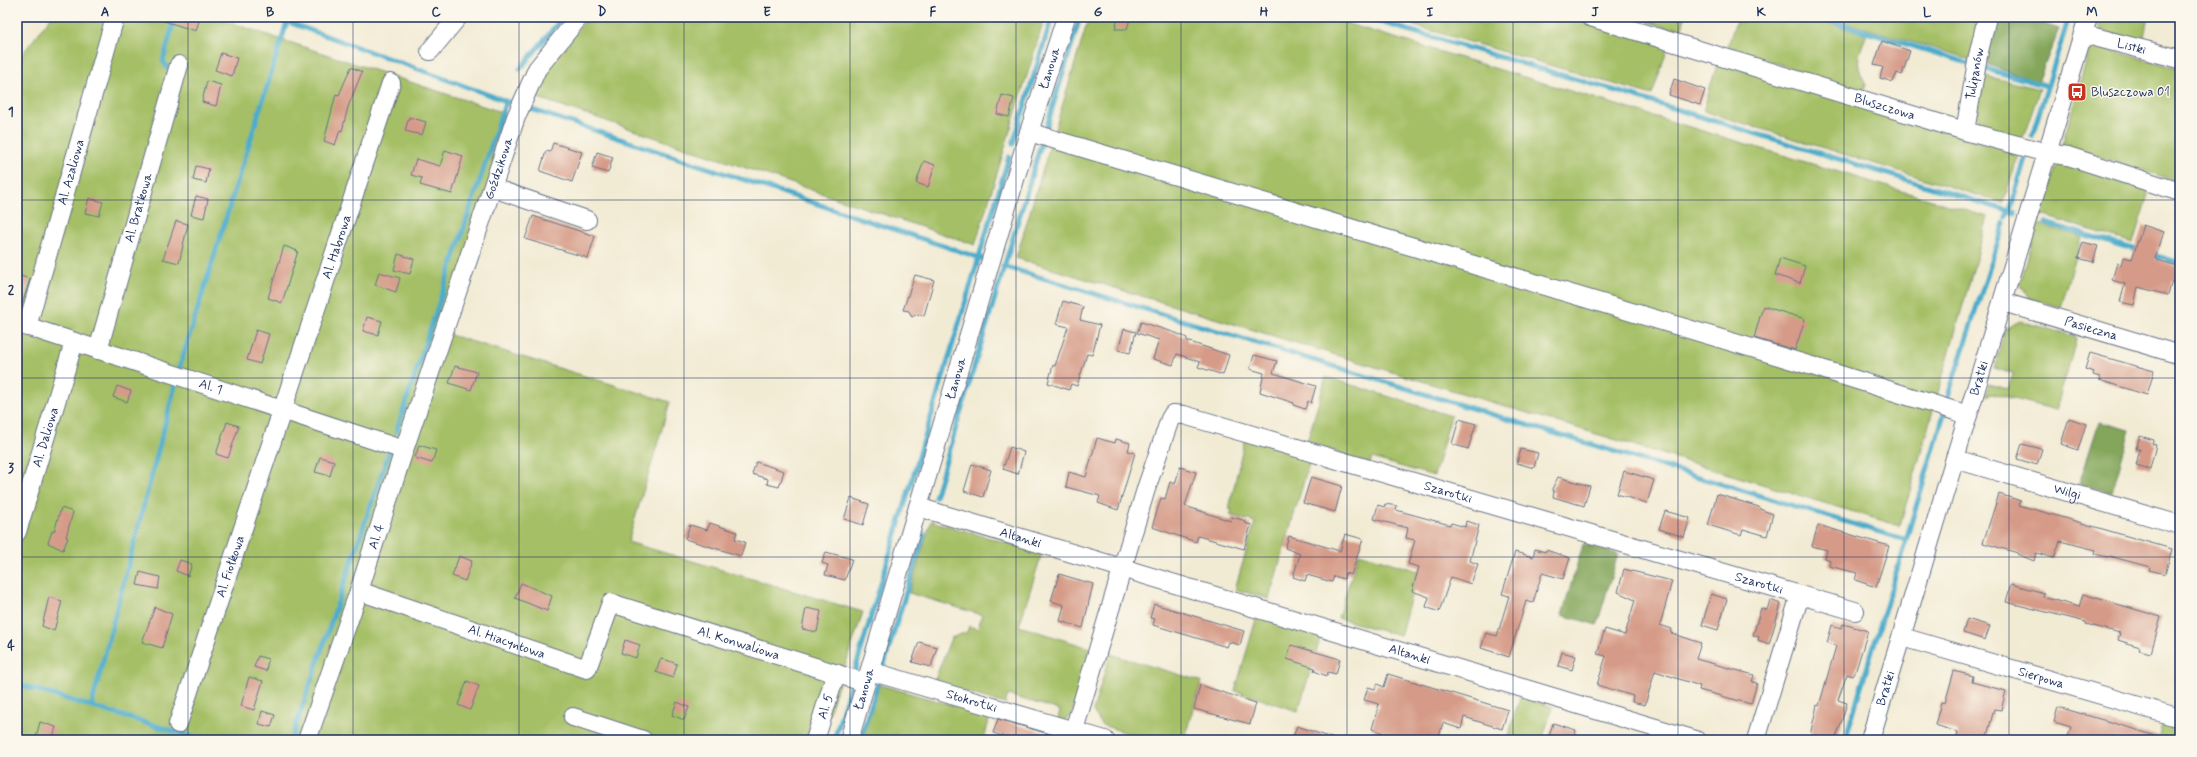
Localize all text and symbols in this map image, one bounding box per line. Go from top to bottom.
text: A [101,4,109,21]
text: B [266,4,275,21]
text: C [431,4,441,21]
text: D [598,4,607,21]
text: E [763,4,771,21]
text: F [930,4,937,21]
text: G [1094,4,1103,21]
text: H [1260,4,1269,21]
text: I [1427,4,1434,21]
text: J [1591,4,1599,21]
text: K [1756,4,1766,21]
text: L [1923,4,1932,21]
text: M [2086,4,2098,21]
street label: Listki [2115,35,2148,58]
street label: Łanowa [1035,45,1064,92]
street label: Tulipanów [1962,46,1988,101]
bus stop icon: Bluszczowa 01 [2066,81,2088,103]
place label: Bluszczowa 01 [2091,84,2170,101]
street label: Bluszczowa [1852,89,1917,124]
text: 1 [8,104,14,121]
street label: Goździkowa [480,135,517,202]
street label: Al. Azaliowa [54,137,88,207]
street label: Al. Bratkowa [120,171,156,244]
street label: Al. Habrowa [318,212,355,281]
text: 2 [8,282,15,299]
street label: Pasieczna [2063,312,2120,344]
street label: Łanowa [942,355,970,402]
street label: Bratki [1966,359,1992,398]
street label: Al. 1 [197,375,225,398]
street label: Al. Daliowa [28,405,63,469]
text: 3 [8,460,14,477]
street label: Szarotki [1422,477,1474,507]
street label: Wilgi [2052,480,2083,504]
street label: Al. 4 [364,521,388,551]
street label: Altanki [998,523,1043,552]
street label: Al. Fiołkowa [212,533,249,600]
street label: Szarotki [1733,568,1785,598]
street label: Al. Hiacyntowa [466,620,548,663]
street label: Al. Konwaliowa [695,622,782,664]
text: 4 [7,638,15,655]
street label: Altanki [1387,640,1432,668]
street label: Sierpowa [2016,663,2067,692]
street label: Łanowa [850,666,878,712]
street label: Bratki [1872,669,1899,708]
street label: Stokrotki [944,685,999,716]
street label: Al. 5 [813,692,837,721]

